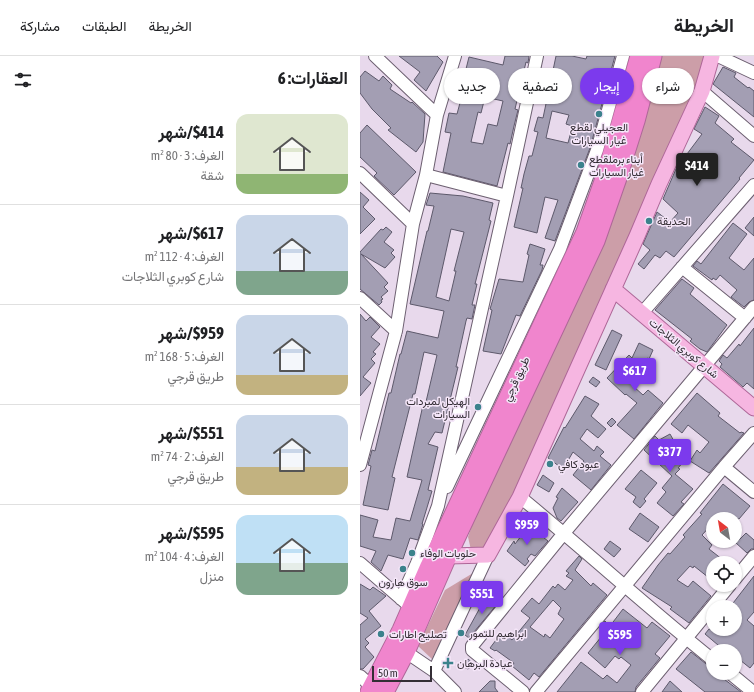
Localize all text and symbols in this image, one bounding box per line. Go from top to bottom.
text: الخريطة [674,14,734,36]
text: مشاركة [20,18,60,34]
text: الطبقات [82,18,126,34]
text: الخريطة [148,18,192,34]
text: العقارات: 6 [278,68,348,88]
chip: جديد [444,68,500,104]
chip: تصفية [508,68,572,104]
chip: إيجار [580,68,634,104]
chip: شراء [642,68,694,104]
icon: filters [12,69,34,91]
marker: العجيلي لقطع غيار السيارات [594,109,604,119]
place label: العجيلي لقطع غيار السيارات [570,121,628,147]
text: $414/شهر [158,122,224,142]
icon: home [268,130,316,178]
text: الغرف: 3 · 80 m² [151,148,224,163]
place label: أبناء برملقطع غيار السيارات [589,153,644,179]
pin: $414 [673,153,721,187]
text: $414 [685,158,709,173]
marker: أبناء برملقطع غيار السيارات [576,160,586,170]
text: شقة [201,168,224,183]
place label: الحديقة [657,215,691,228]
marker: الحديقة [644,216,654,226]
text: $617/شهر [158,223,224,243]
icon: home [268,231,316,279]
text: الغرف: 4 · 112 m² [145,249,224,264]
text: شارع كوبري الثلاجات [122,269,224,284]
street label: شارع كوبري الثلاجات [644,316,721,384]
text: $959/شهر [158,323,224,343]
icon: home [268,331,316,379]
text: الغرف: 5 · 168 m² [145,349,224,364]
street label: طريق قرجي [500,355,535,405]
pin: $617 [611,358,659,392]
text: $617 [623,363,647,378]
text: طريق قرجي [168,369,224,384]
place label: الهيكل لمبردات السيارات [406,395,470,421]
marker: الهيكل لمبردات السيارات [473,402,483,412]
text: $551/شهر [158,423,224,443]
icon: home [268,431,316,479]
pin: $377 [646,439,694,473]
text: $377 [658,444,682,459]
text: الغرف: 2 · 74 m² [151,449,224,464]
place label: عبود كافي [558,458,599,474]
marker: عبود كافي [545,459,555,469]
text: طريق قرجي [168,469,224,484]
pin: $959 [503,512,551,546]
north arrow [706,512,742,548]
map controls [706,512,742,680]
text: $959 [515,517,539,532]
text: $595/شهر [158,523,224,543]
icon: home [268,531,316,579]
place label: حلويات الوفاء [420,547,476,560]
marker: حلويات الوفاء [407,548,417,558]
text: الغرف: 4 · 104 m² [145,549,224,564]
button: locate [706,556,742,592]
marker: سوق هارون [398,564,408,574]
text: منزل [200,569,224,584]
place label: سوق هارون [378,576,428,589]
pin: $551 [458,581,506,615]
text: $551 [470,586,494,601]
button: + [706,600,742,636]
pin: $595 [596,622,644,656]
place label: ابراهيم للتمور [468,627,527,641]
text: $595 [608,627,632,642]
place label: تصليح اطارات [389,628,447,642]
marker: ابراهيم للتمور [456,628,466,638]
marker: تصليح اطارات [376,629,386,639]
button: − [706,644,742,680]
marker: عيادة البرهان [442,657,454,669]
place label: عيادة البرهان [457,657,513,670]
scale bar [372,664,432,683]
text: 50 m [378,667,398,679]

